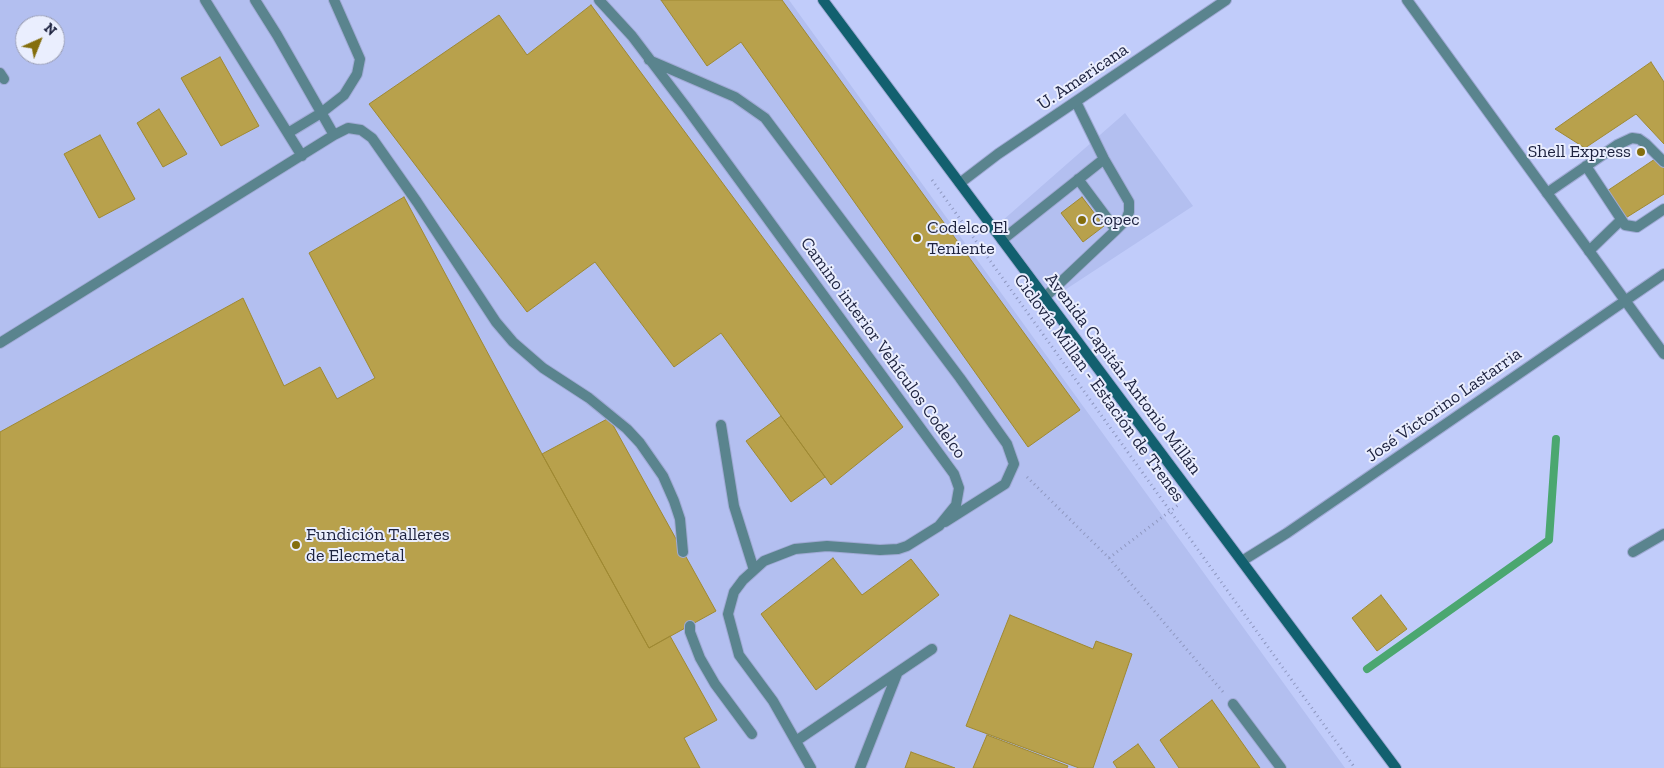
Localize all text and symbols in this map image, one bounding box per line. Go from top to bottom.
north arrow [15,15,65,65]
text: N [40,20,60,39]
street label: U. Americana [1034,39,1132,115]
place label: Shell Express [1528,141,1631,163]
marker: Shell Express [1635,146,1647,158]
place label: Copec [1092,209,1140,231]
marker: Copec [1076,214,1088,226]
place label: Codelco El Teniente [927,217,1008,260]
marker: Codelco El Teniente [911,232,923,244]
street label: Camino interior Vehículos Codelco [795,233,971,463]
street label: Avenida Capitán Antonio Millán [1040,269,1206,479]
street label: Ciclovía Millan - Estación de Trenes [1009,270,1189,506]
street label: José Victorino Lastarria [1362,343,1526,467]
place label: Fundición Talleres de Elecmetal [306,524,450,566]
marker: Fundición Talleres de Elecmetal [290,539,302,551]

